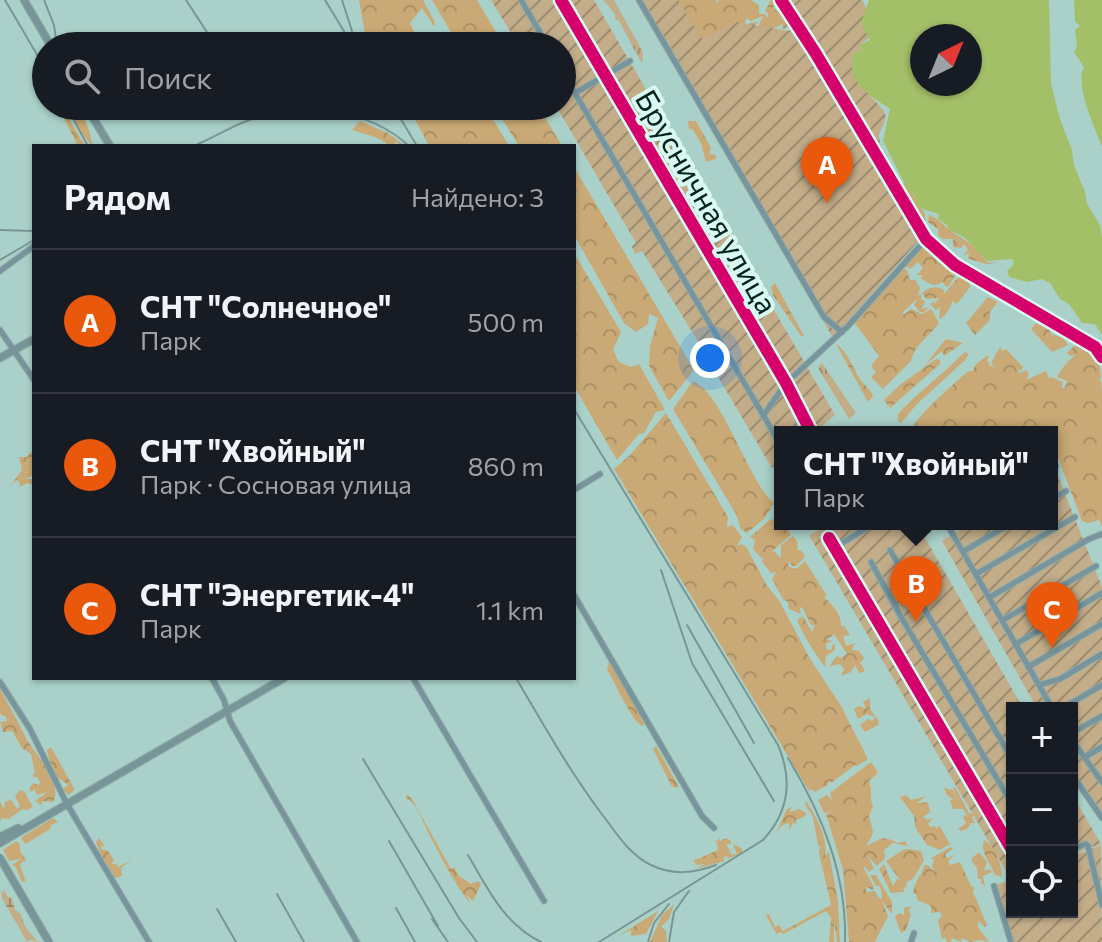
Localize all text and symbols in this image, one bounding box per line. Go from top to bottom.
north arrow [910,24,982,96]
search box [32,32,576,120]
icon: search [60,54,104,98]
text: Поиск [124,58,212,95]
street label: Брусничная улица [629,83,787,319]
pin: A [801,137,853,203]
text: Рядом [64,175,171,217]
text: Найдено: 3 [411,181,544,212]
text: СНТ "Солнечное" [140,287,391,324]
text: A [81,306,99,337]
text: 500 m [467,306,544,337]
text: Парк [140,324,202,355]
your location [690,338,730,378]
popup [774,426,1058,530]
text: СНТ "Хвойный" [140,431,366,468]
text: СНТ "Хвойный" [803,444,1029,481]
text: B [81,450,99,481]
text: 860 m [468,450,544,481]
text: Парк · Сосновая улица [140,468,412,499]
text: Парк [803,481,865,512]
pin: B [890,556,942,622]
text: СНТ "Энергетик-4" [140,575,414,612]
pin: C [1026,582,1078,648]
text: C [81,594,99,625]
text: 1.1 km [476,594,544,625]
text: Парк [140,612,202,643]
map controls [1006,702,1078,918]
button: + [1006,702,1078,774]
button: − [1006,774,1078,846]
button: locate [1006,846,1078,918]

